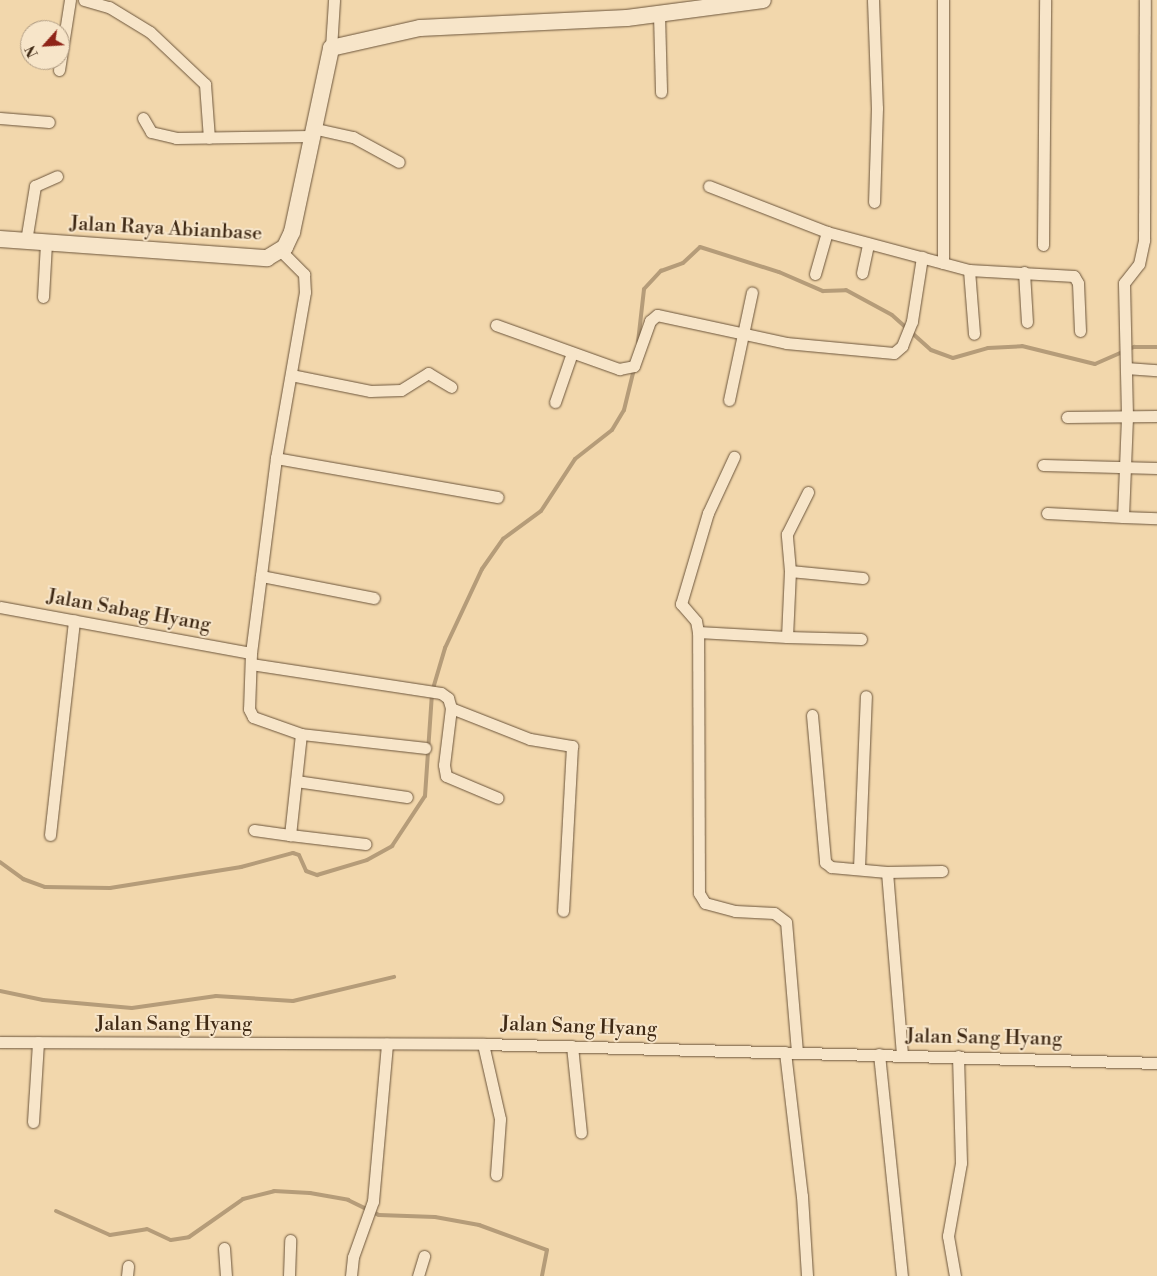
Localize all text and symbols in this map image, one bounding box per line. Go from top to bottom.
north arrow [20,20,70,70]
text: N [22,42,43,60]
street label: Jalan Raya Abianbase [69,212,263,246]
street label: Jalan Sabag Hyang [45,585,213,637]
street label: Jalan Sang Hyang [96,1012,252,1036]
street label: Jalan Sang Hyang [500,1012,658,1042]
street label: Jalan Sang Hyang [906,1025,1062,1051]

